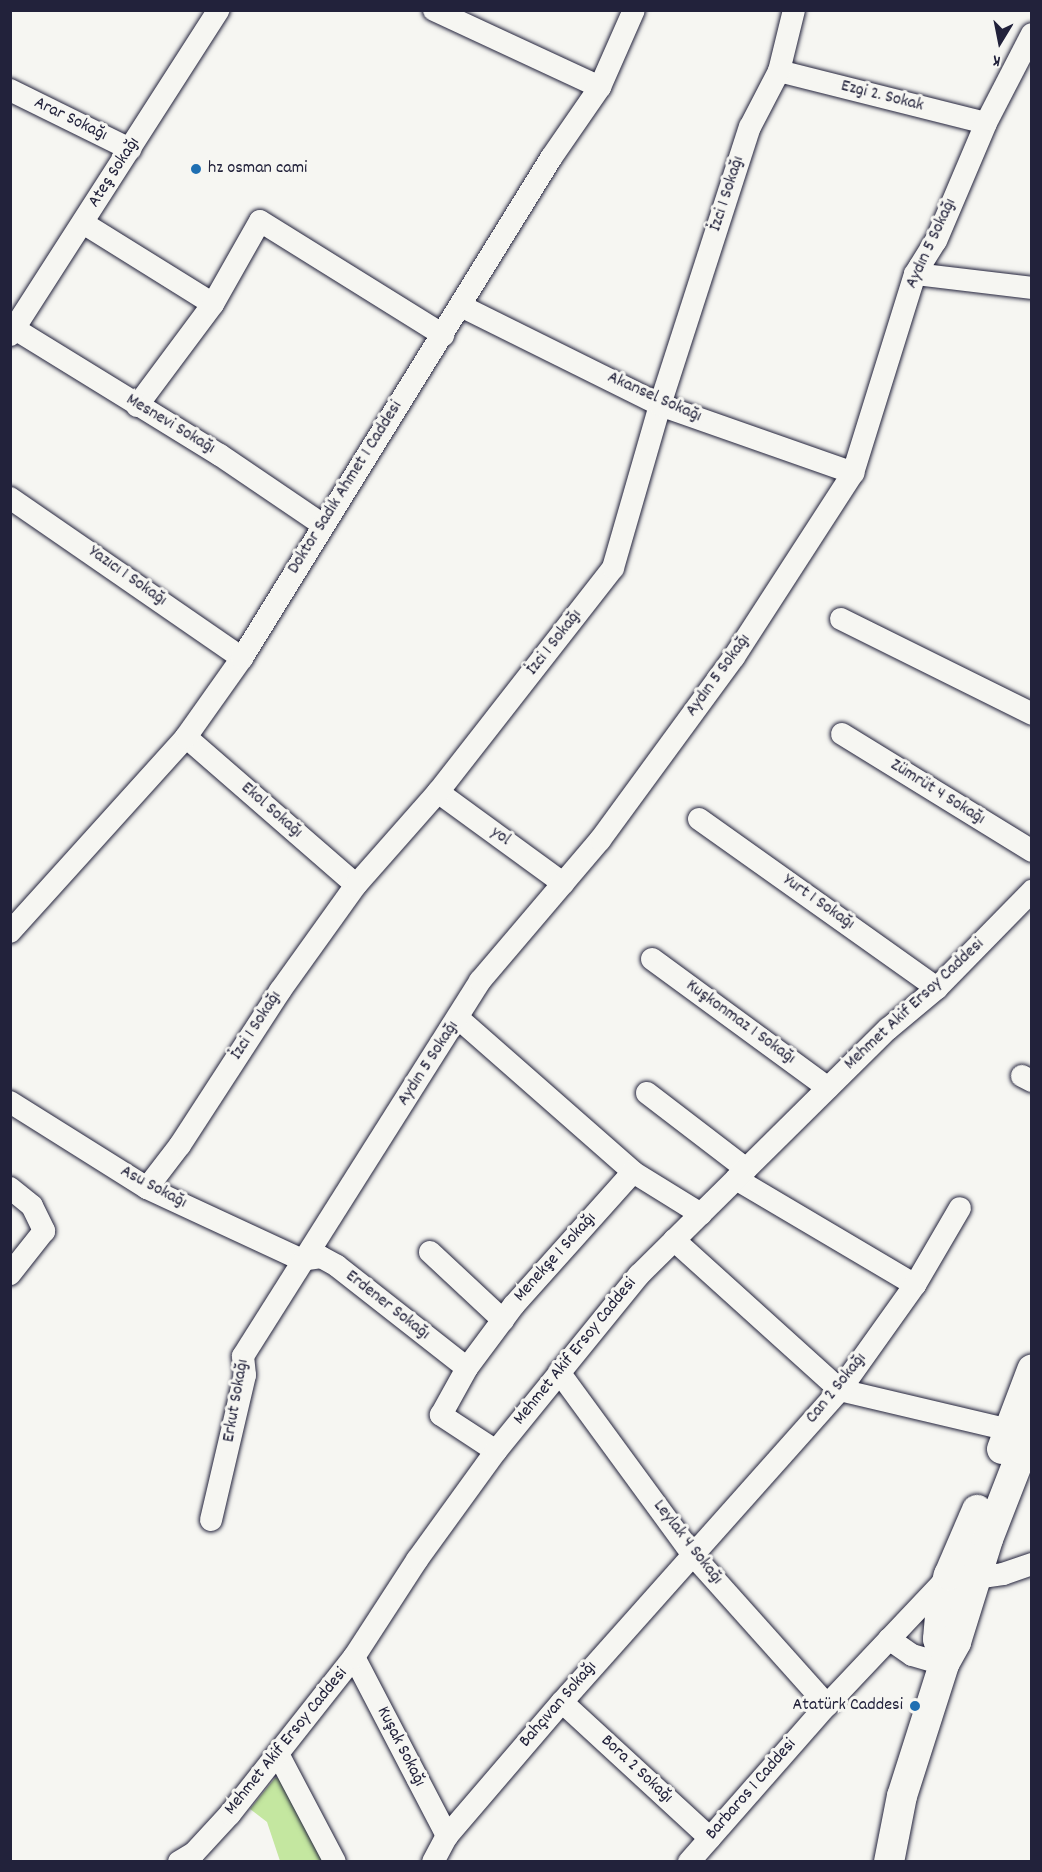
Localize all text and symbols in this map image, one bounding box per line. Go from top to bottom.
north arrow [970,12,1030,72]
text: K [991,48,1002,72]
street label: Ezgi 2. Sokak [838,76,926,118]
street label: Arar Sokağı [30,93,110,147]
street label: Ateş Sokağı [84,134,146,212]
street label: İzci 1 Sokağı [706,154,750,234]
place label: hz osman cami [208,158,307,180]
marker: hz osman cami [189,162,203,176]
street label: Aydın 5 Sokağı [902,196,962,292]
street label: Akansel Sokağı [604,368,704,428]
street label: Mesnevi Sokağı [122,390,218,460]
street label: Doktor Sadık Ahmet 1 Caddesi [284,397,408,579]
street label: Yazıcı 1 Sokağı [84,542,170,612]
street label: İzci 1 Sokağı [523,606,587,680]
street label: Aydın 5 Sokağı [682,631,756,721]
street label: Zümrüt 4 Sokağı [886,755,988,831]
street label: Ekol Sokağı [236,778,306,844]
street label: yol [486,823,514,851]
street label: Yurt 1 Sokağı [778,870,858,936]
street label: Mehmet Akif Ersoy Caddesi [841,935,989,1075]
street label: Kuşkonmaz 1 Sokağı [681,976,799,1070]
street label: İzci 1 Sokağı [227,988,287,1064]
street label: Aydın 5 Sokağı [394,1018,464,1110]
street label: Asu Sokağı [116,1162,190,1214]
street label: Menekşe 1 Sokağı [510,1209,602,1307]
street label: Erdener Sokağı [340,1266,434,1346]
street label: Mehmet Akif Ersoy Caddesi [510,1274,642,1430]
street label: Can 2 Sokağı [802,1349,872,1429]
street label: Erkut Sokağı [219,1358,255,1444]
street label: Leylak 4 Sokağı [647,1496,727,1590]
street label: Bahçıvan Sokağı [516,1657,602,1753]
street label: Mehmet Akif Ersoy Caddesi [221,1664,353,1820]
place label: Atatürk Caddesi [792,1695,903,1717]
marker: Atatürk Caddesi [908,1699,922,1713]
street label: Kuşak Sokağı [371,1703,429,1791]
street label: Bora 2 Sokağı [595,1731,677,1809]
street label: Barbaros 1 Caddesi [702,1735,802,1845]

